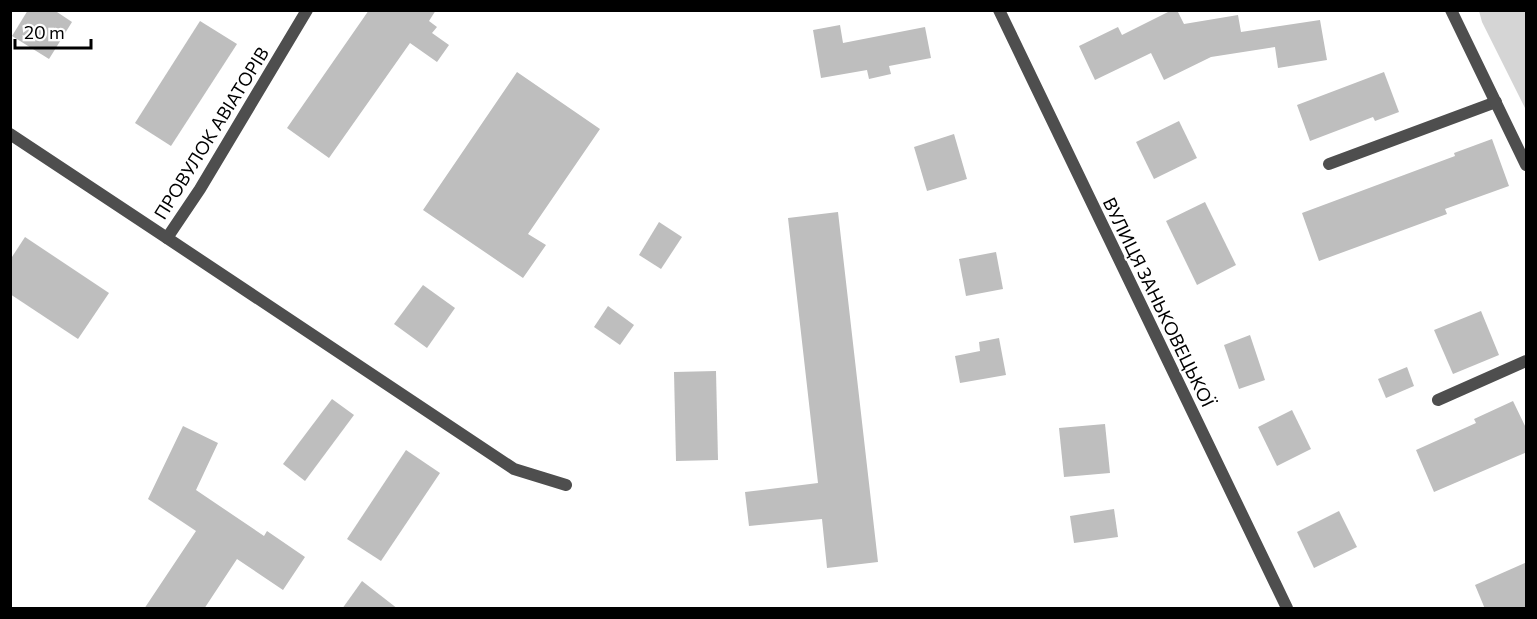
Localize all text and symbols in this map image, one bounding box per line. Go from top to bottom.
scale bar [15,12,92,50]
text: 20 m [24,21,65,43]
street label: ПРОВУЛОК АВІАТОРІВ [149,43,273,223]
street label: ВУЛИЦЯ ЗАНЬКОВЕЦЬКОЇ [1099,194,1220,411]

